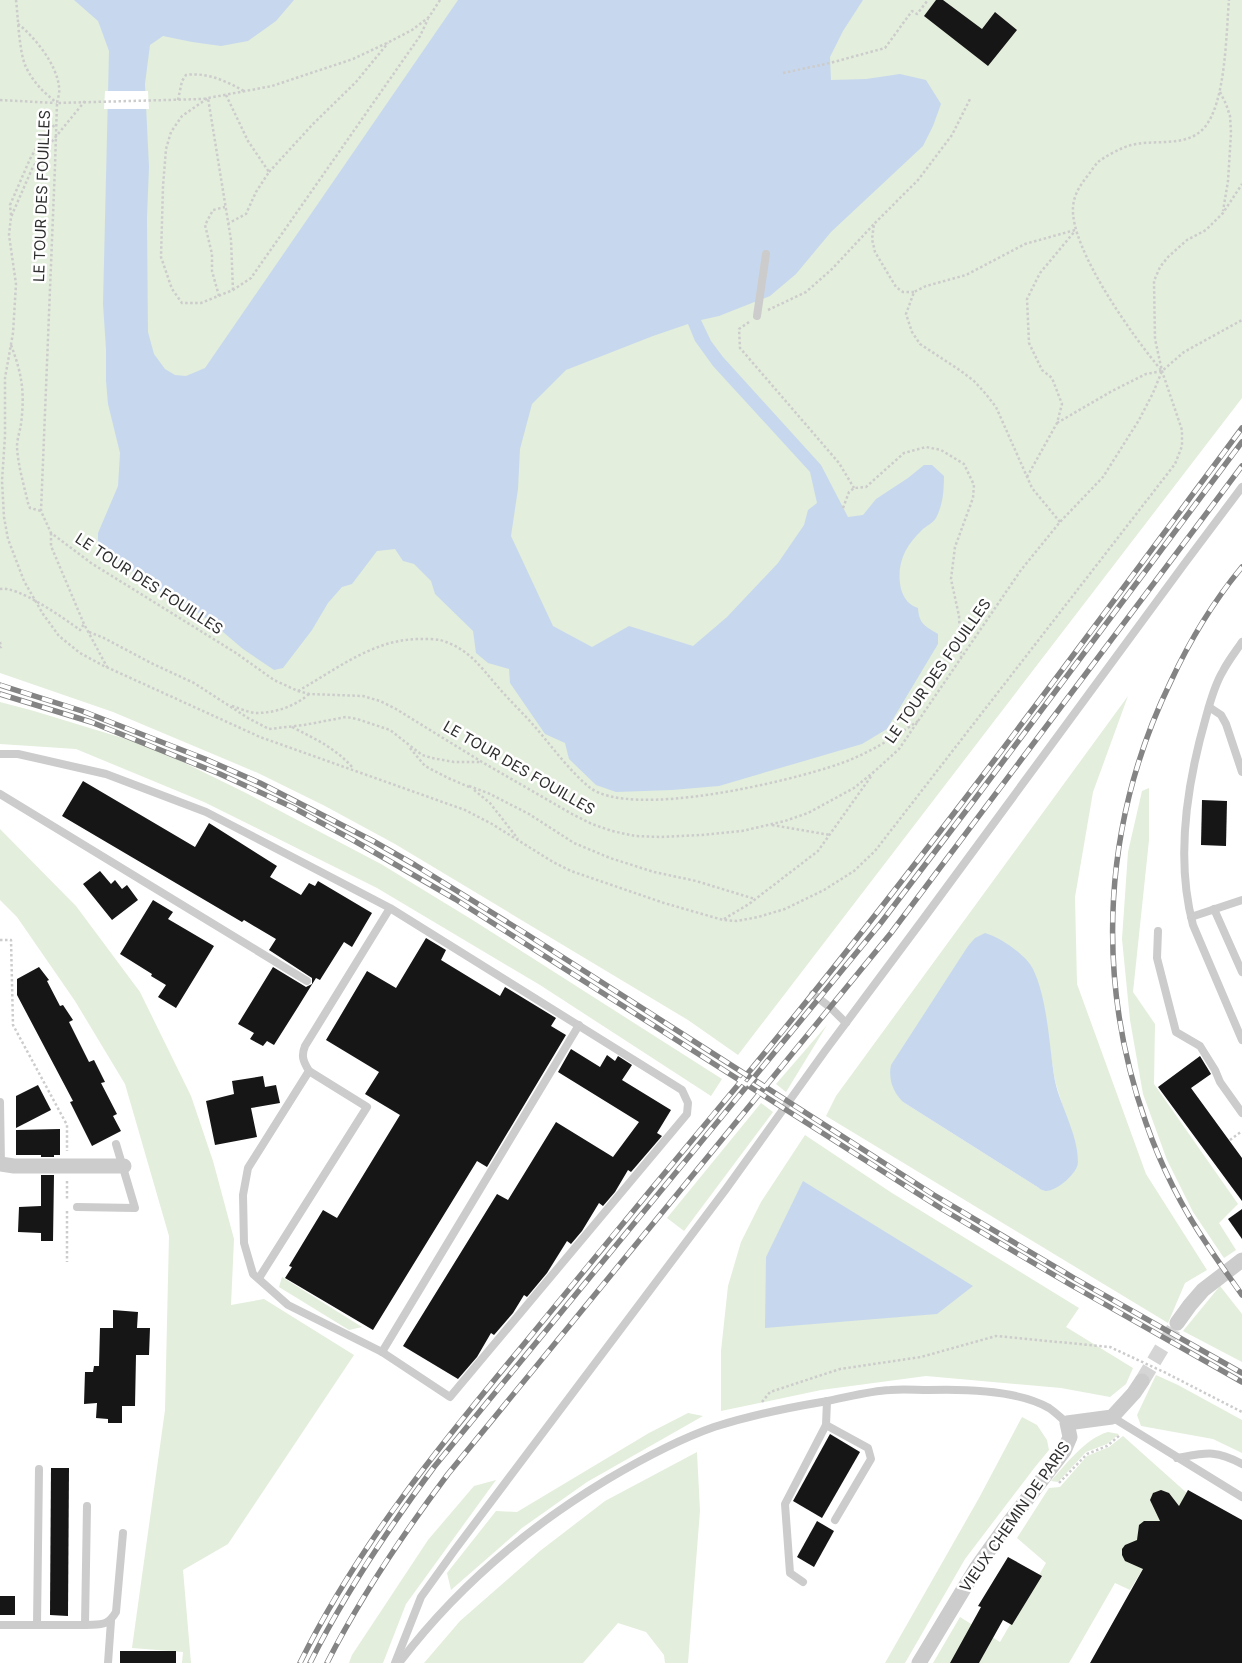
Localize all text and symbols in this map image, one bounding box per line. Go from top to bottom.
street label: LE TOUR DES FOUILLES [29,110,54,282]
street label: LE TOUR DES FOUILLES [72,529,227,638]
street label: LE TOUR DES FOUILLES [880,595,995,747]
street label: LE TOUR DES FOUILLES [440,716,599,819]
street label: VIEUX CHEMIN DE PARIS [955,1438,1074,1596]

